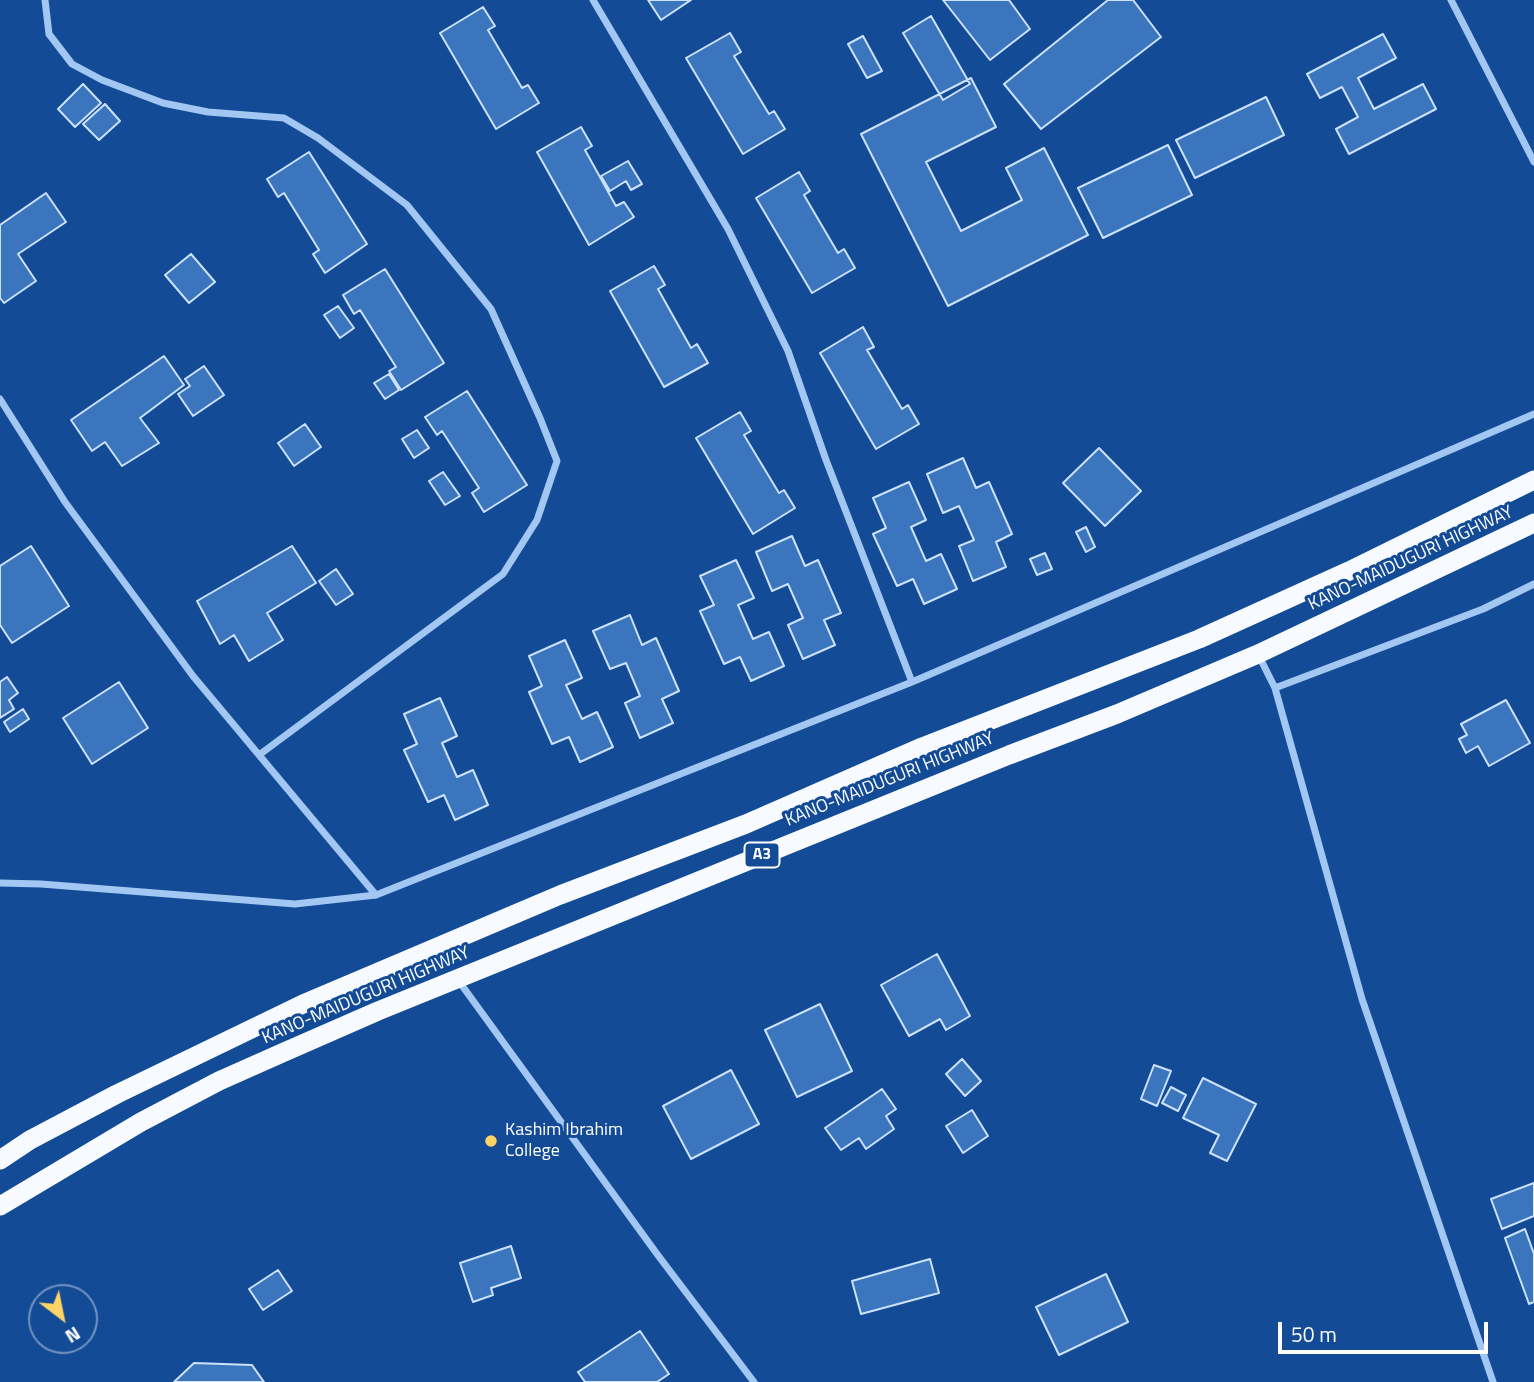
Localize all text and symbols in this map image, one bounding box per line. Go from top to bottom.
street label: KANO-MAIDUGURI HIGHWAY [1305,502,1517,616]
street label: KANO-MAIDUGURI HIGHWAY [782,728,998,832]
road number: A3 [744,842,780,868]
street label: KANO-MAIDUGURI HIGHWAY [259,942,473,1050]
place label: Kashim Ibrahim College [505,1120,623,1162]
marker: Kashim Ibrahim College [483,1133,499,1149]
north arrow [28,1284,98,1354]
scale bar [1282,1308,1492,1352]
text: 50 m [1291,1318,1337,1350]
text: N [60,1320,87,1351]

